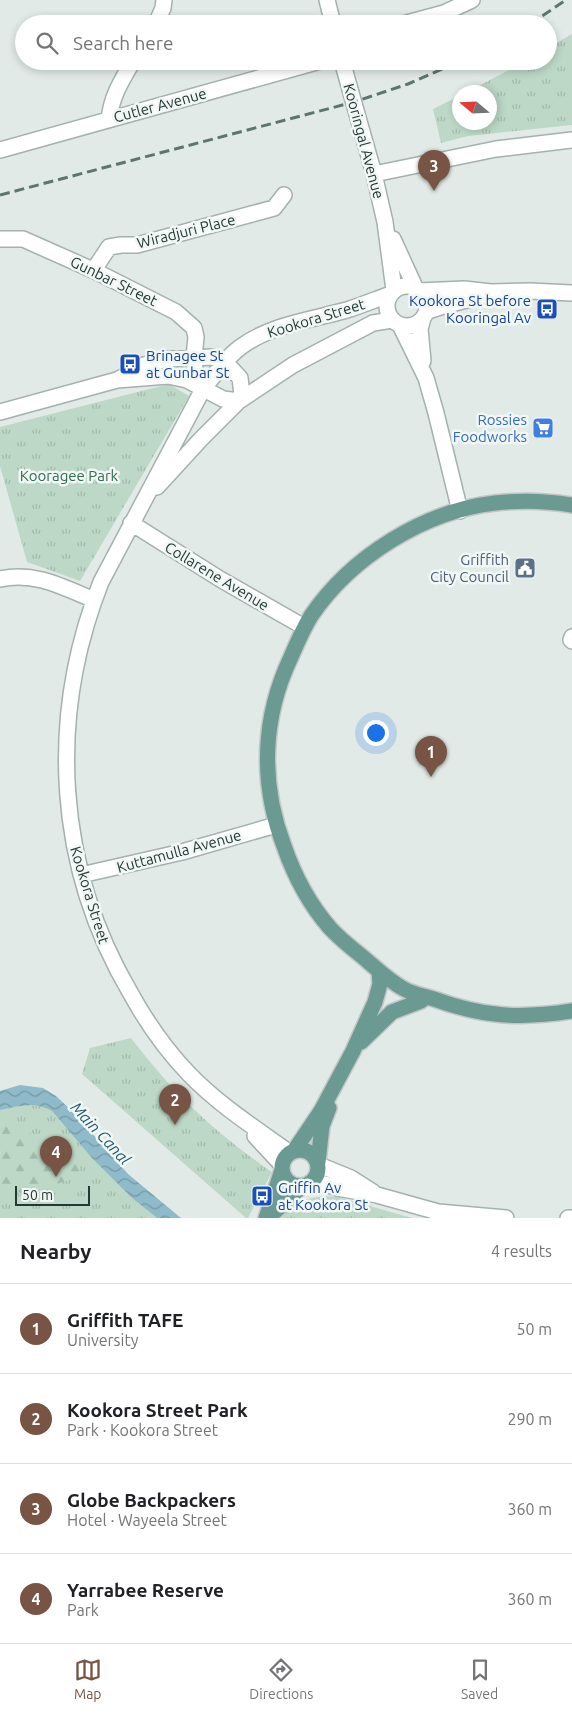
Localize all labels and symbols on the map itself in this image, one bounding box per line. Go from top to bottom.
street label: Kooringal Avenue [340,82,388,200]
street label: Cutler Avenue [112,84,208,126]
north arrow [452,85,497,130]
pin: 3 [418,150,450,191]
street label: Wiradjuri Place [135,211,237,251]
street label: Gunbar Street [68,253,160,309]
place label: Kookora St before Kooringal Av [409,292,532,326]
street label: Kookora Street [265,295,367,341]
bus stop icon: Kookora St before Kooringal Av [535,297,559,321]
place label: Brinagee St at Gunbar St [146,347,230,381]
bus stop icon: Brinagee St at Gunbar St [118,352,142,376]
place label: Rossies Foodworks [453,411,527,445]
supermarket icon: Rossies Foodworks [531,416,555,440]
park label: Kooragee Park [20,467,119,484]
street label: Collarene Avenue [162,538,272,614]
place label: Griffith City Council [430,551,509,585]
public building icon: Griffith City Council [513,556,537,580]
your location [363,720,389,746]
pin: 1 [415,736,447,777]
street label: Kuttamulla Avenue [115,826,243,876]
street label: Kookora Street [67,844,113,946]
pin: 2 [159,1084,191,1125]
water label: Main Canal [67,1098,135,1168]
pin: 4 [40,1136,72,1177]
place label: Griffin Av at Kookora St [278,1179,368,1213]
scale bar [15,1183,90,1206]
bus stop icon: Griffin Av at Kookora St [250,1184,274,1208]

